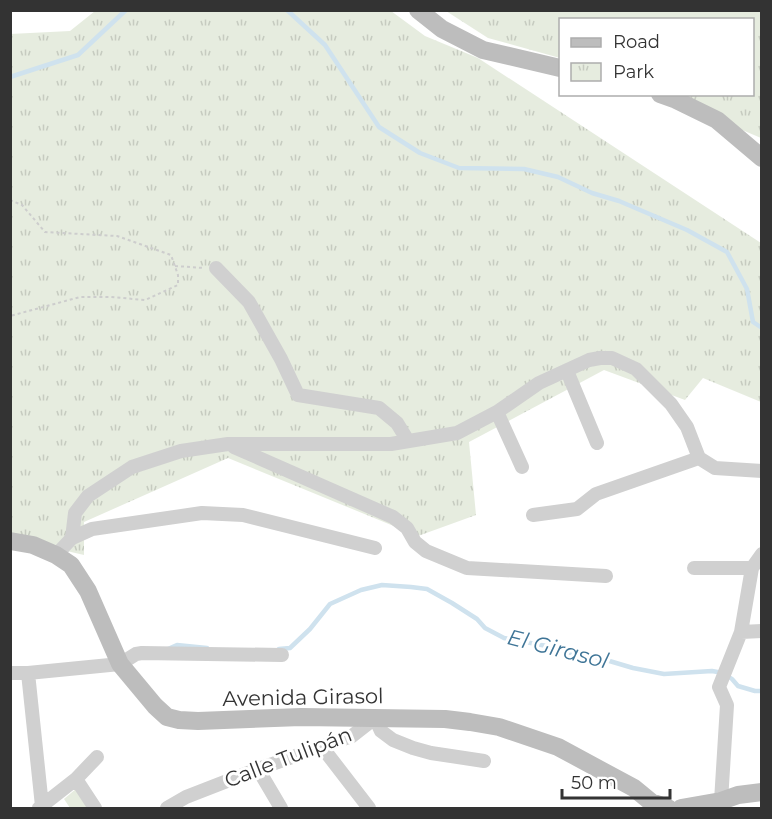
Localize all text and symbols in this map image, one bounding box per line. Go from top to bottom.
legend [559,18,754,96]
text: Road [613,31,660,53]
text: Park [613,61,654,83]
water label: El Girasol [505,623,611,675]
street label: Avenida Girasol [222,683,384,711]
street label: Calle Tulipán [221,721,355,793]
scale bar [562,762,670,800]
text: 50 m [571,772,617,794]

